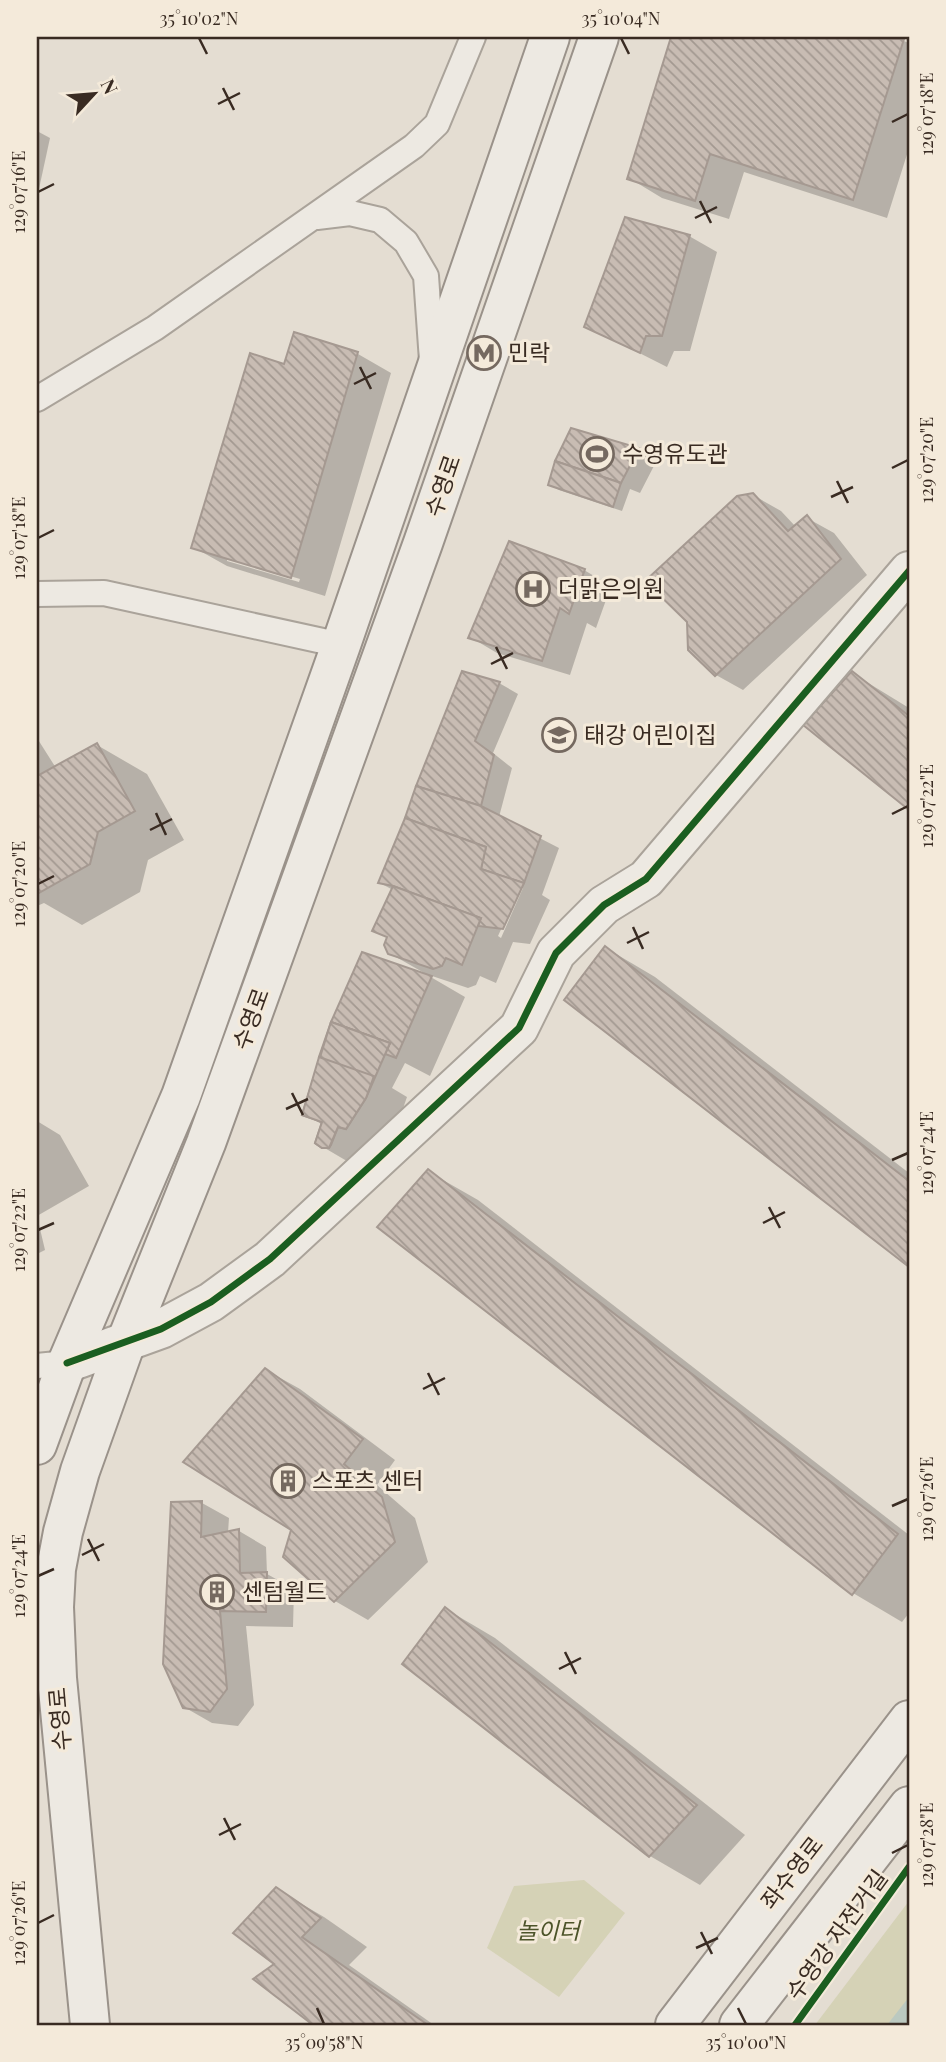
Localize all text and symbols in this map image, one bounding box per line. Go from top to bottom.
text: 35°10'02"N [159,6,239,30]
text: 35°10'04"N [581,6,661,30]
north arrow [60,60,130,130]
text: 129°07'18"E [914,72,938,156]
text: N [95,74,125,98]
text: 129°07'16"E [6,151,30,233]
metro station icon: 민락 [465,334,503,372]
place label: 민락 [508,336,550,367]
text: 129°07'20"E [914,417,938,503]
sports icon: 수영유도관 [578,435,616,473]
place label: 수영유도관 [622,437,728,468]
street label: 수영로 [417,450,467,521]
text: 129°07'18"E [6,496,30,580]
hospital icon: 더맑은의원 [514,570,552,608]
place label: 더맑은의원 [558,572,664,603]
school or university icon: 태강 어린이집 [540,716,578,754]
place label: 태강 어린이집 [584,718,717,749]
text: 129°07'22"E [914,764,938,848]
text: 129°07'20"E [6,841,30,927]
street label: 수영로 [224,983,275,1054]
text: 129°07'24"E [914,1111,938,1195]
text: 129°07'22"E [6,1188,30,1272]
text: 129°07'26"E [914,1457,938,1541]
building icon: 스포츠 센터 [269,1462,307,1500]
place label: 스포츠 센터 [312,1464,424,1495]
text: 129°07'24"E [6,1534,30,1618]
building icon: 센텀월드 [198,1573,236,1611]
place label: 센텀월드 [242,1575,327,1606]
street label: 수영로 [40,1686,77,1752]
text: 129°07'28"E [914,1802,938,1888]
street label: 좌수영로 [753,1829,829,1915]
street label: 수영강 자전거길 [778,1863,894,2005]
text: 129°07'26"E [6,1881,30,1965]
park label: 놀이터 [516,1914,583,1945]
text: 35°09'58"N [285,2030,364,2054]
text: 35°10'00"N [705,2030,787,2054]

